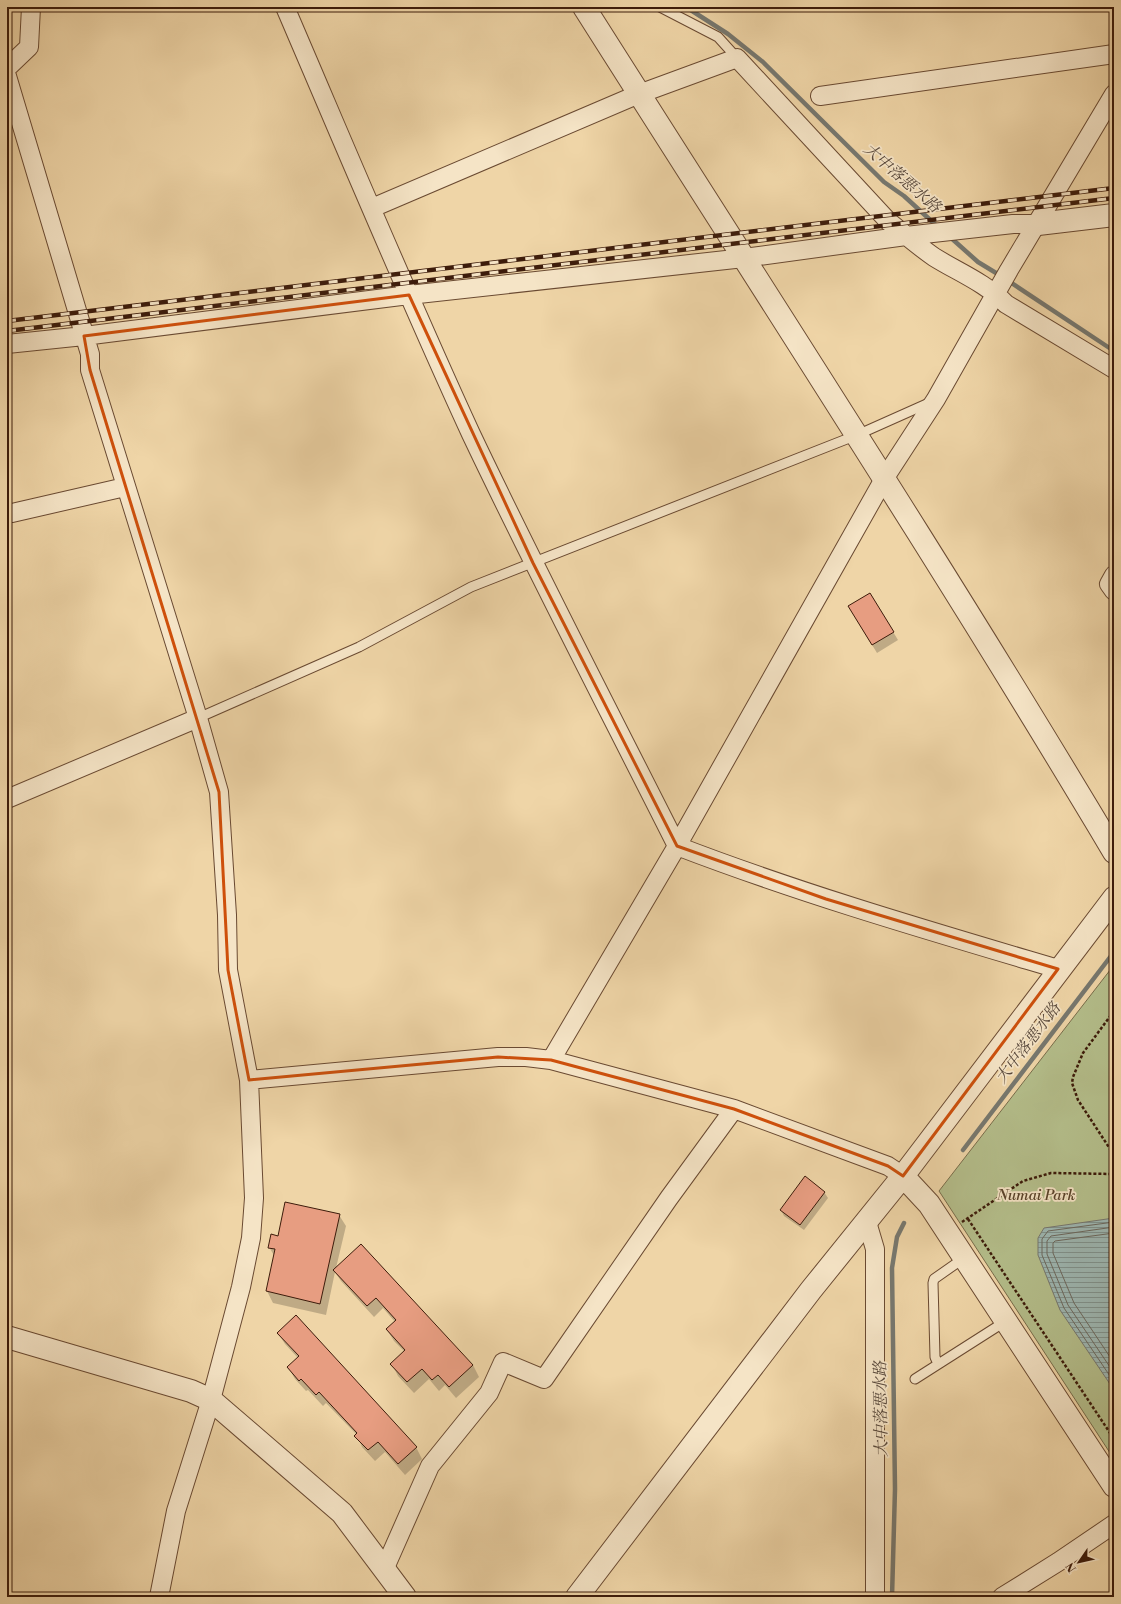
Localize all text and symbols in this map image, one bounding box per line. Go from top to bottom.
water label: 大中落悪水路 [859,139,946,218]
water label: 大中落悪水路 [991,998,1065,1087]
park label: Numai Park [996,1186,1075,1205]
water label: 大中落悪水路 [870,1360,892,1457]
north arrow [1059,1542,1099,1582]
text: N [1063,1559,1080,1575]

